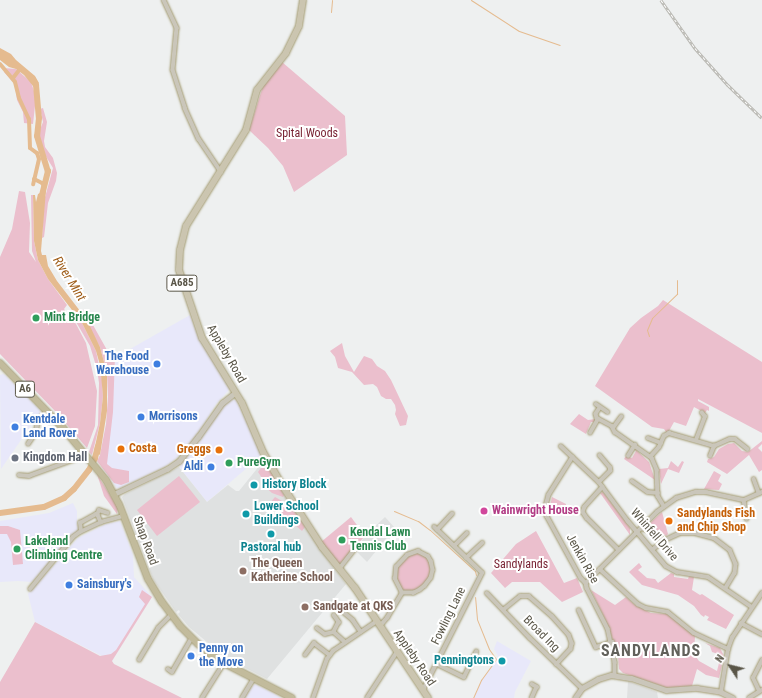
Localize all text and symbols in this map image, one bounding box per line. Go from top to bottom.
park label: Spital Woods [276,127,338,141]
water label: River Mint [49,254,89,304]
road number: A685 [166,274,198,292]
place label: Mint Bridge [44,311,100,325]
marker: Mint Bridge [31,313,41,323]
street label: Appleby Road [204,322,248,386]
place label: The Food Warehouse [96,350,149,378]
marker: The Food Warehouse [152,359,162,369]
road number: A6 [14,380,36,398]
place label: Morrisons [149,410,198,424]
marker: Morrisons [136,412,146,422]
place label: Kentdale Land Rover [23,413,77,441]
marker: Kentdale Land Rover [10,422,20,432]
place label: Costa [129,442,157,456]
place label: Greggs [177,443,211,457]
marker: Costa [116,444,126,454]
marker: Greggs [214,445,224,455]
place label: Kingdom Hall [23,451,87,465]
marker: Kingdom Hall [10,453,20,463]
place label: PureGym [237,456,281,470]
marker: PureGym [224,458,234,468]
place label: Aldi [184,460,203,474]
marker: Aldi [206,462,216,472]
place label: History Block [262,478,326,492]
marker: History Block [249,480,259,490]
place label: Lower School Buildings [254,500,319,528]
place label: Wainwright House [492,504,579,518]
marker: Wainwright House [479,506,489,516]
street label: Whinfell Drive [627,506,681,564]
place label: Sandylands Fish and Chip Shop [677,507,755,535]
marker: Lower School Buildings [241,509,251,519]
street label: Shap Road [130,515,160,567]
marker: Sandylands Fish and Chip Shop [664,516,674,526]
place label: Kendal Lawn Tennis Club [350,526,410,554]
marker: Pastoral hub [266,529,276,539]
street label: Jenkin Rise [563,532,601,586]
place label: Lakeland Climbing Centre [25,535,102,563]
marker: Kendal Lawn Tennis Club [337,535,347,545]
place label: Pastoral hub [241,541,301,555]
marker: Lakeland Climbing Centre [12,544,22,554]
place label: The Queen Katherine School [251,557,333,585]
park label: Sandylands [494,558,548,572]
marker: The Queen Katherine School [238,566,248,576]
place label: Sainsbury's [77,578,132,592]
marker: Sainsbury's [64,580,74,590]
street label: Fowling Lane [429,585,469,647]
place label: Sandgate at QKS [313,600,393,614]
marker: Sandgate at QKS [300,602,310,612]
street label: Broad Ing [520,613,562,655]
street label: Appleby Road [390,627,438,689]
district label: SANDYLANDS [601,641,701,661]
place label: Penny on the Move [199,642,243,670]
north arrow [710,646,750,686]
marker: Penny on the Move [186,651,196,661]
text: N [713,652,727,665]
place label: Penningtons [434,654,494,668]
marker: Penningtons [497,656,507,666]

